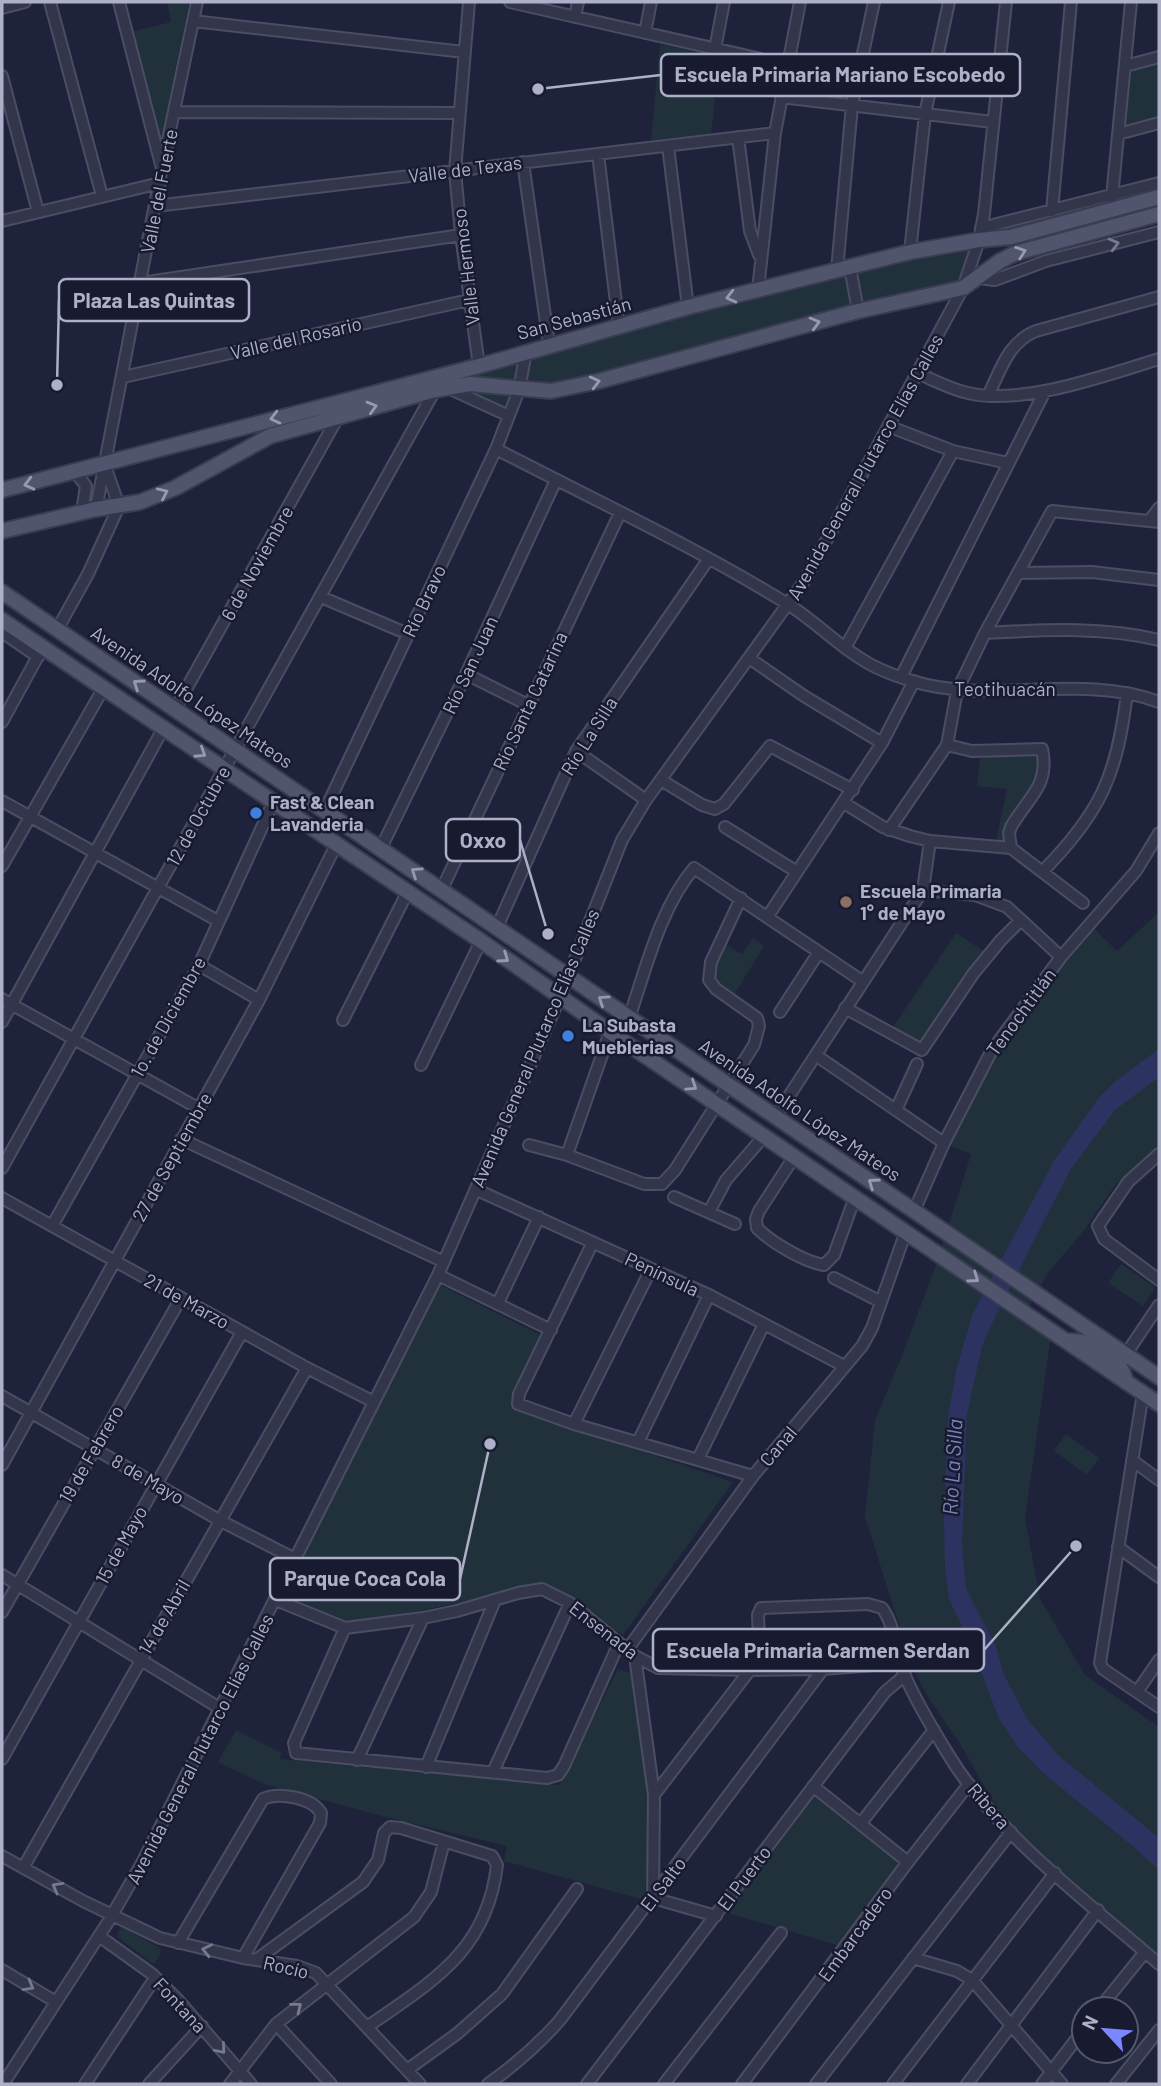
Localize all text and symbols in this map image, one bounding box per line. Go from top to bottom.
callout: Escuela Primaria Mariano Escobedo [661,54,1020,96]
text: Escuela Primaria Mariano Escobedo [674,61,1006,86]
street label: Valle del Fuerte [135,127,182,255]
street label: Valle de Texas [407,150,523,187]
street label: Valle Hermoso [447,207,484,327]
one-way arrow [1108,238,1120,252]
one-way arrow [1015,246,1027,260]
callout: Plaza Las Quintas [59,279,249,321]
text: Plaza Las Quintas [73,287,235,312]
one-way arrow [725,288,737,303]
street label: San Sebastián [514,291,633,344]
street label: Valle del Rosario [228,311,364,364]
one-way arrow [809,316,821,331]
street label: Avenida General Plutarco Elías Calles [782,330,947,604]
one-way arrow [589,376,601,390]
one-way arrow [366,401,378,415]
one-way arrow [269,410,281,424]
one-way arrow [24,475,36,490]
one-way arrow [156,487,168,501]
street label: 6 de Noviembre [216,501,298,624]
street label: Río Bravo [397,561,450,641]
street label: Río San Juan [437,612,502,718]
street label: Avenida Adolfo López Mateos [87,620,298,773]
street label: Río Santa Catarina [487,628,572,774]
street label: Teotihuacán [954,677,1056,700]
one-way arrow [133,680,146,692]
street label: Río La Silla [555,692,622,779]
one-way arrow [193,745,206,758]
street label: 12 de Octubre [161,762,235,870]
place label: Fast & Clean Lavanderia [270,790,374,835]
marker: Fast & Clean Lavanderia [248,805,264,821]
callout: Oxxo [446,819,520,861]
text: Oxxo [460,827,506,852]
one-way arrow [410,867,423,880]
place label: Escuela Primaria 1° de Mayo [860,879,1002,924]
marker: Escuela Primaria 1° de Mayo [838,894,854,910]
street label: Avenida General Plutarco Elías Calles [465,905,604,1190]
one-way arrow [496,950,509,962]
street label: 1o. de Diciembre [125,952,210,1081]
street label: Tenochtitlán [981,963,1060,1060]
one-way arrow [598,996,611,1008]
place label: La Subasta Mueblerias [582,1013,676,1058]
marker: La Subasta Mueblerias [560,1028,576,1044]
street label: Avenida Adolfo López Mateos [695,1033,906,1186]
one-way arrow [684,1078,697,1091]
street label: 27 de Septiembre [127,1088,217,1225]
one-way arrow [868,1179,881,1191]
street label: Península [622,1246,703,1301]
street label: 21 de Marzo [141,1268,234,1333]
one-way arrow [966,1270,979,1282]
street label: 19 de Febrero [53,1401,128,1507]
water label: Río La Silla [936,1418,967,1516]
street label: Canal [754,1421,801,1470]
street label: 8 de Mayo [108,1449,189,1509]
street label: 15 de Mayo [90,1501,152,1588]
callout: Parque Coca Cola [270,1558,460,1600]
text: Parque Coca Cola [284,1565,446,1590]
street label: 14 de Abril [133,1575,194,1659]
street label: Ensenada [565,1596,643,1664]
street label: Avenida General Plutarco Elías Calles [121,1610,278,1888]
callout: Escuela Primaria Carmen Serdan [653,1629,984,1671]
text: Escuela Primaria Carmen Serdan [666,1637,970,1662]
street label: Ribera [963,1778,1016,1833]
street label: El Puerto [712,1841,775,1915]
street label: El Salto [635,1852,690,1915]
one-way arrow [51,1882,64,1895]
street label: Embarcadero [813,1882,897,1986]
one-way arrow [201,1943,213,1958]
street label: Rocío [261,1950,311,1983]
street label: Fontana [149,1972,212,2037]
one-way arrow [21,1978,34,1991]
north arrow [1070,1995,1140,2065]
one-way arrow [289,2002,302,2015]
text: N [1076,2012,1102,2033]
one-way arrow [212,2041,225,2053]

